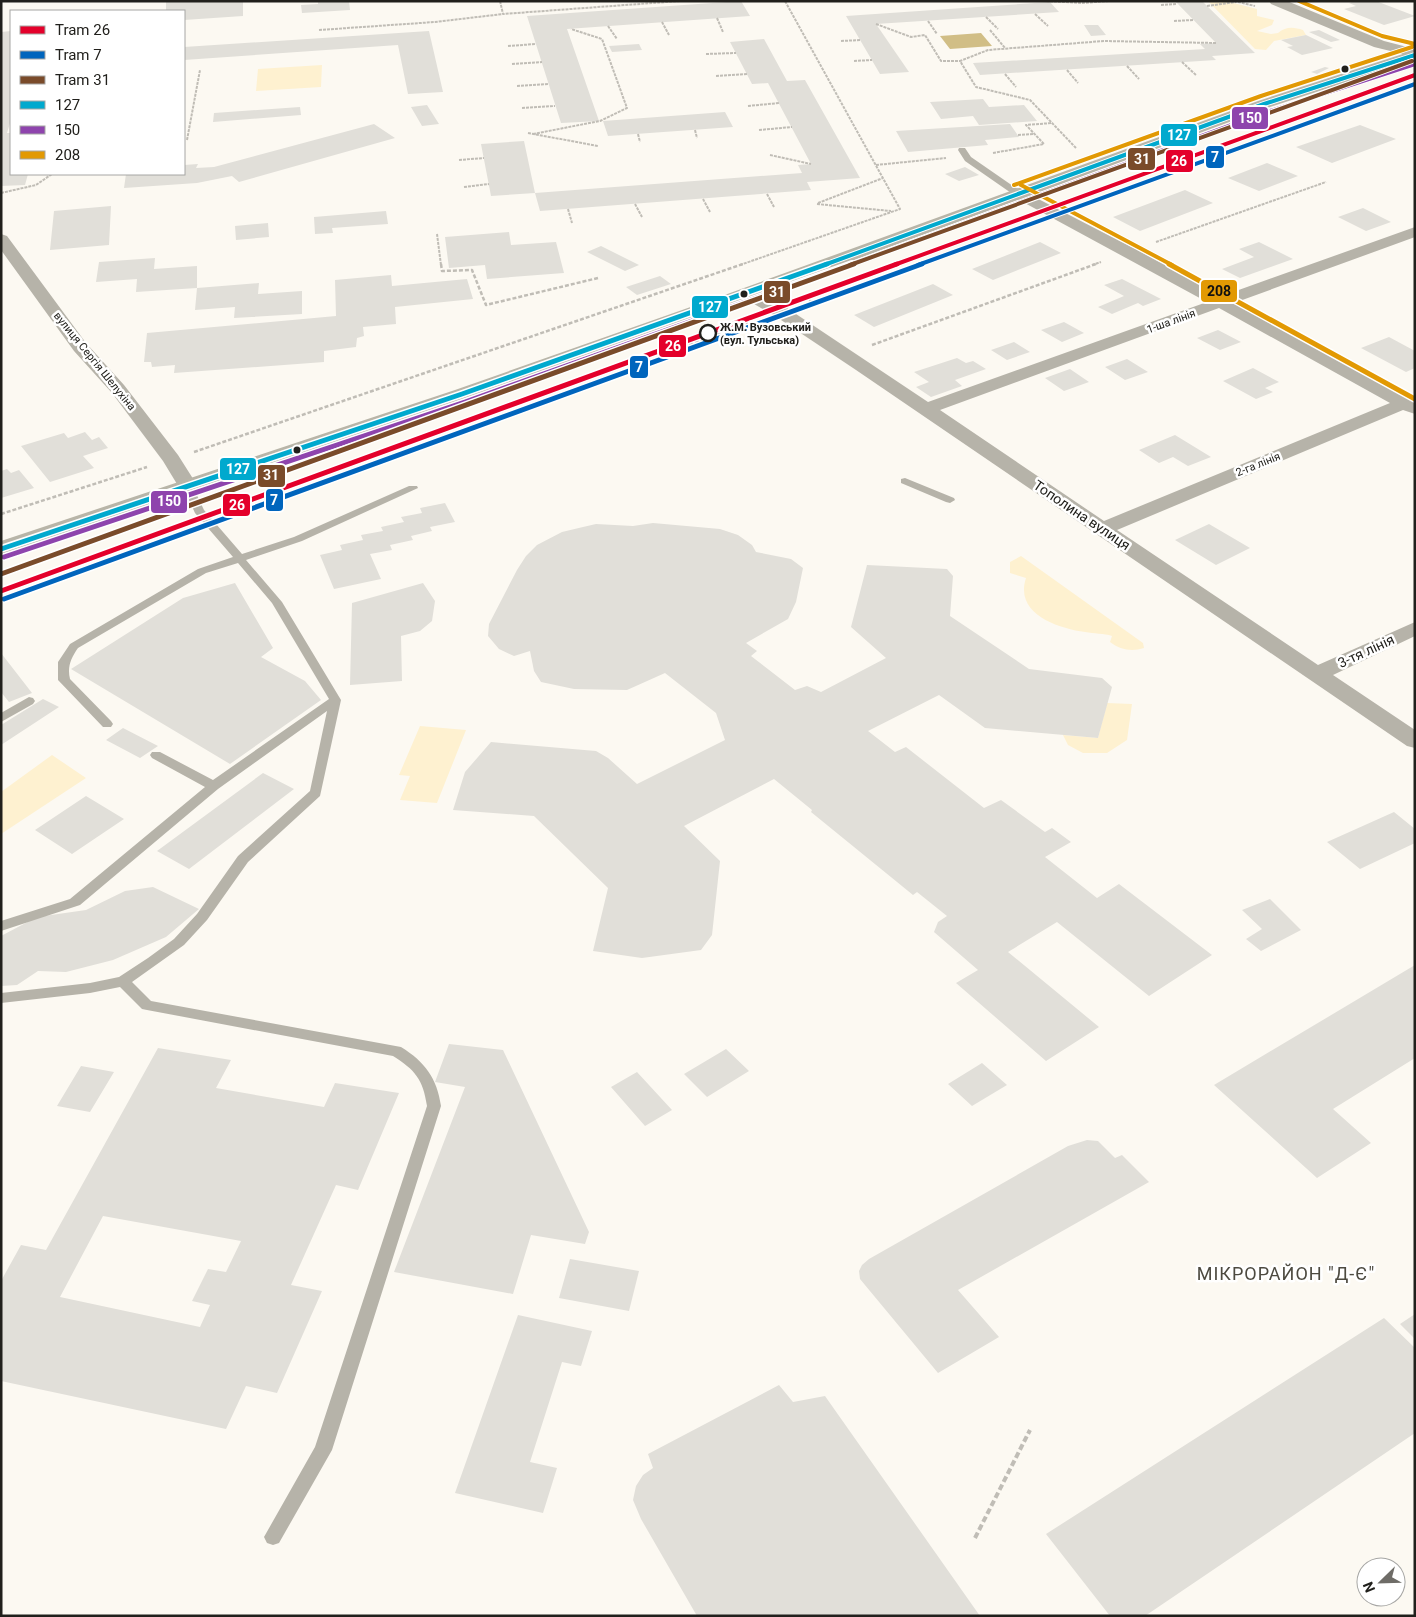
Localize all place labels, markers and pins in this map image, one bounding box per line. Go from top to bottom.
unlabelled marker [1340,64,1350,74]
unlabelled marker [739,289,749,299]
place label: Ж.М. Вузовський (вул. Тульська) [720,321,811,347]
marker: Ж.М. Вузовський (вул. Тульська) [699,324,717,342]
unlabelled marker [292,445,302,455]

